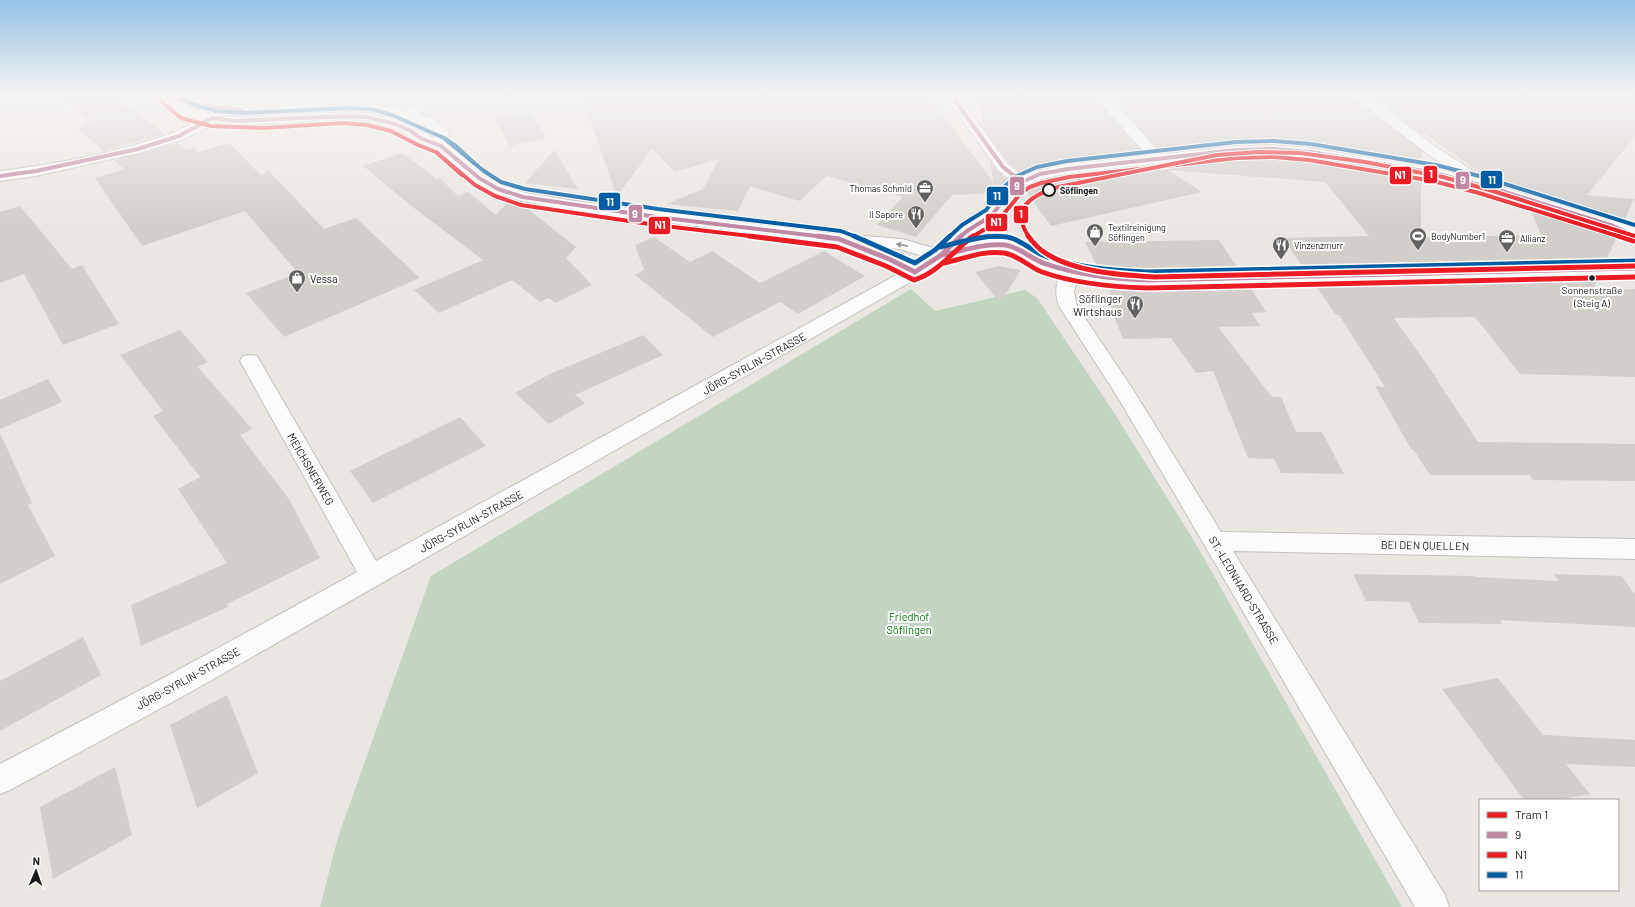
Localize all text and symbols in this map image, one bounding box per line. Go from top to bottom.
line badge: 1 [1423,165,1438,184]
line badge: N1 [1389,166,1412,185]
text: 1 [1429,167,1433,180]
text: N1 [1394,168,1406,181]
line badge: 11 [1480,170,1503,189]
line badge: 9 [1455,171,1470,190]
text: 9 [1460,173,1466,186]
text: 11 [1488,173,1496,186]
line badge: 9 [1009,176,1025,196]
office icon: Thomas Schmid [915,178,935,203]
text: 9 [1014,179,1020,192]
place label: Thomas Schmid [850,183,912,194]
marker: Söflingen [1042,183,1056,197]
place label: Söflingen [1060,185,1098,196]
line badge: 11 [986,186,1009,206]
text: 11 [993,189,1001,202]
line badge: 11 [598,192,621,211]
text: 11 [606,195,614,208]
line badge: 9 [628,204,643,223]
restaurant icon: Il Sapore [906,204,926,229]
line badge: 1 [1013,205,1029,224]
text: 9 [632,207,638,220]
text: 1 [1019,207,1023,220]
place label: Il Sapore [869,209,903,220]
line badge: N1 [985,213,1008,232]
text: N1 [990,215,1002,228]
line badge: N1 [648,216,671,235]
text: N1 [654,218,666,231]
shop icon: Textilreinigung Söflingen [1085,222,1105,247]
place label: Textilreinigung Söflingen [1108,222,1166,243]
sports icon: BodyNumber1 [1408,226,1428,251]
office icon: Allianz [1497,228,1517,253]
place label: BodyNumber1 [1431,231,1485,242]
place label: Allianz [1520,233,1545,244]
restaurant icon: Vinzenzmurr [1271,235,1291,260]
place label: Vinzenzmurr [1294,240,1344,251]
one-way arrow [896,241,908,247]
shop icon: Vessa [287,268,307,293]
place label: Vessa [310,272,338,285]
marker: Sonnenstraße (Steig A) [1587,273,1597,283]
place label: Sonnenstraße (Steig A) [1562,284,1622,309]
place label: Söflinger Wirtshaus [1073,292,1122,318]
restaurant icon: Söflinger Wirtshaus [1125,294,1145,319]
street label: JÖRG-SYRLIN-STRASSE [699,328,808,397]
street label: MEICHSNERWEG [285,431,337,507]
street label: JÖRG-SYRLIN-STRASSE [416,486,525,555]
street label: ST.-LEONHARD-STRASSE [1207,534,1282,647]
street label: BEI DEN QUELLEN [1381,538,1469,552]
park label: Friedhof Söflingen [886,610,932,636]
street label: JÖRG-SYRLIN-STRASSE [133,643,242,712]
legend [1479,799,1619,891]
text: Tram 1 [1515,807,1548,821]
text: 9 [1515,827,1521,841]
text: N1 [1515,847,1527,861]
north arrow [16,851,56,891]
text: N [32,854,40,867]
text: 11 [1515,867,1523,881]

